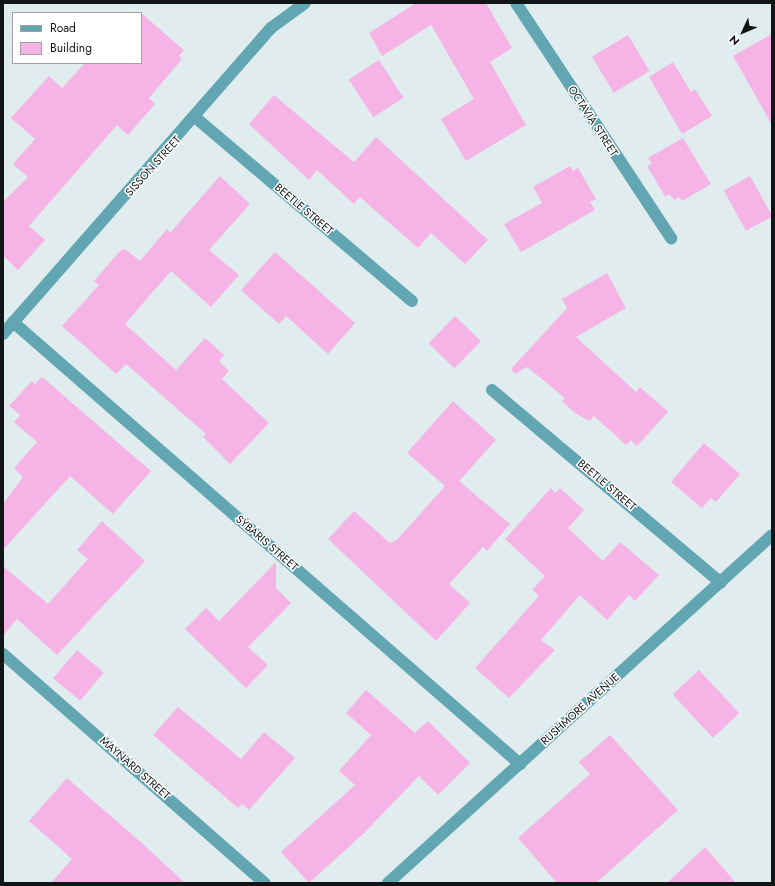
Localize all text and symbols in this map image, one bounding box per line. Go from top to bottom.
legend [12,12,142,64]
north arrow [723,12,763,52]
text: Road [50,19,76,37]
text: N [726,32,743,49]
text: Building [50,39,92,57]
street label: OCTAVIA STREET [565,83,621,159]
street label: SISSON STREET [123,133,183,199]
street label: BEETLE STREET [272,181,336,237]
street label: BEETLE STREET [575,457,639,513]
street label: SYBARIS STREET [233,512,301,574]
street label: RUSHMORE AVENUE [538,670,622,748]
street label: MAYNARD STREET [97,734,173,802]

